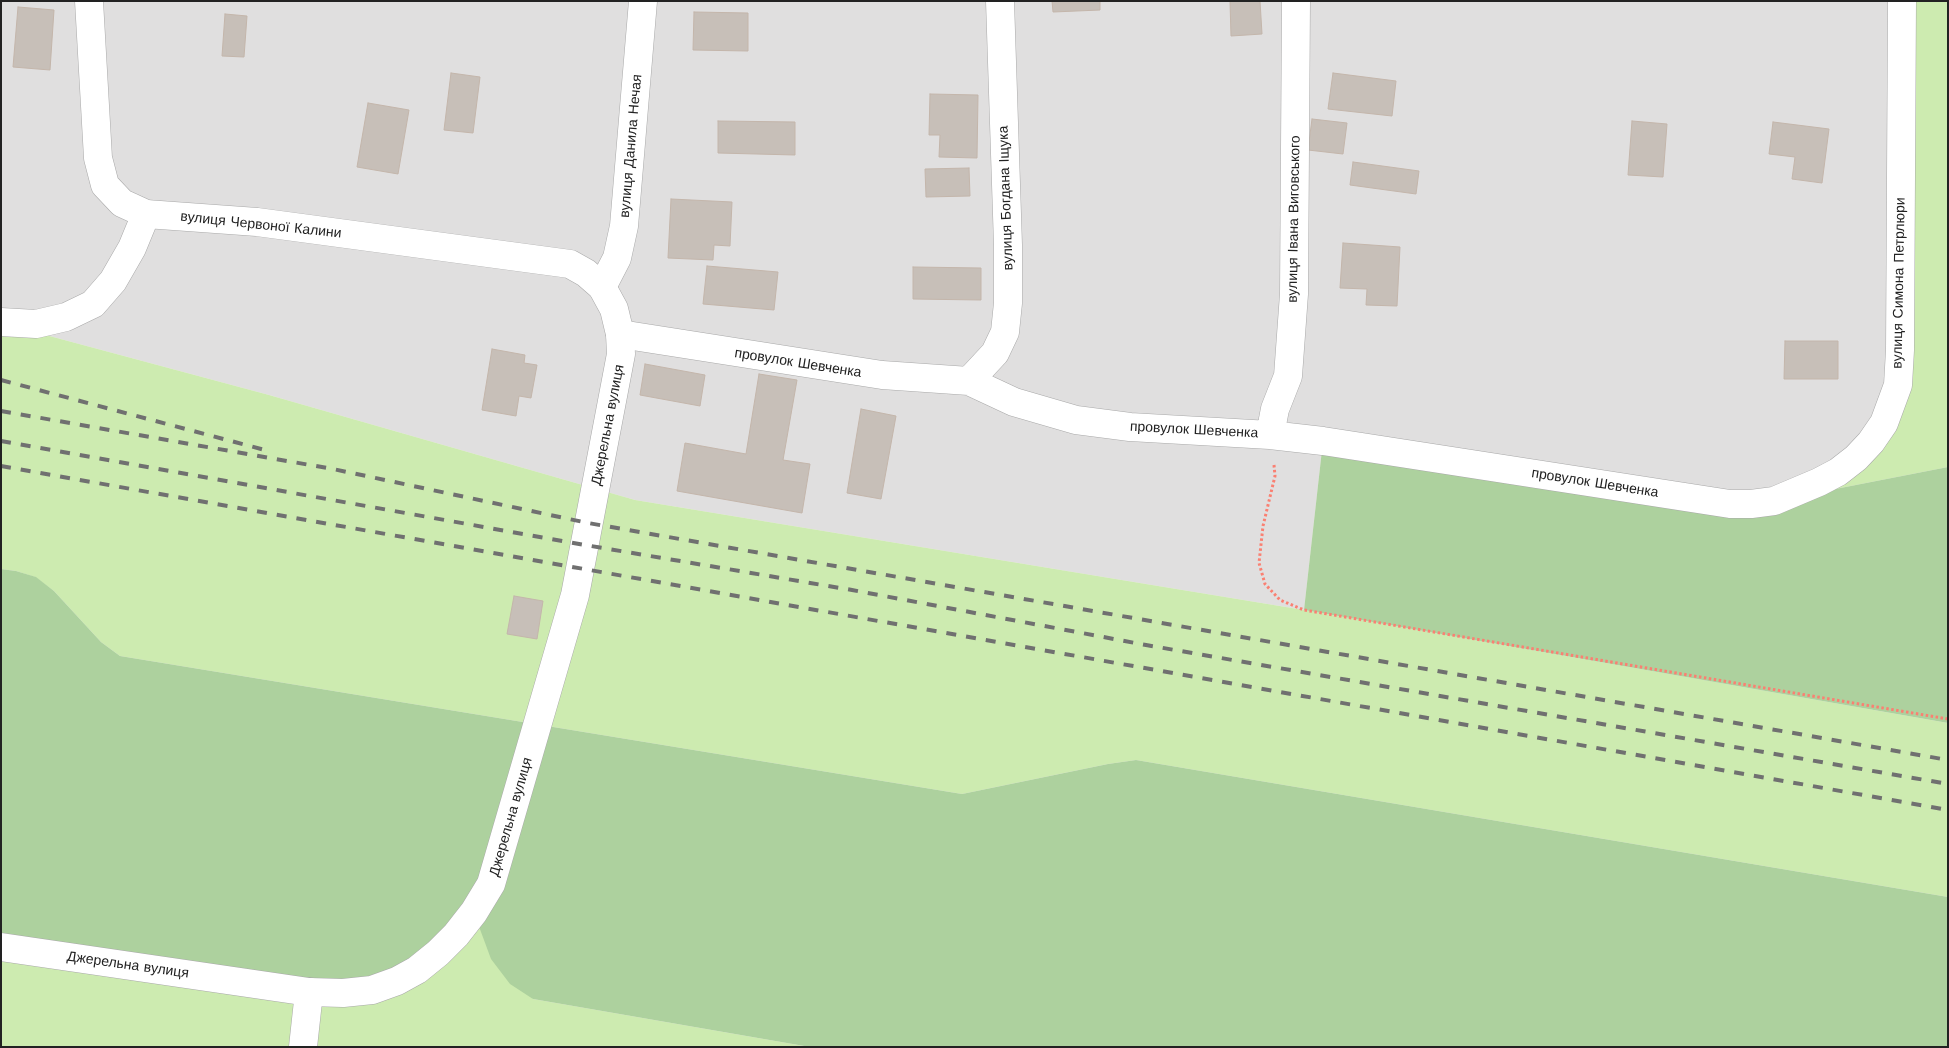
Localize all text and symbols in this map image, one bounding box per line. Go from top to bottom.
street label: вулиця Данила Нечая [616,74,646,218]
street label: вулиця Богдана Іщука [995,125,1017,271]
street label: вулиця Івана Виговського [1284,135,1304,303]
street label: вулиця Симона Петрлюри [1889,197,1909,369]
street label: вулиця Червоної Калини [180,208,342,242]
street label: провулок Шевченка [733,345,863,381]
street label: Джерельна вулиця [588,363,628,487]
street label: провулок Шевченка [1129,418,1259,442]
street label: провулок Шевченка [1530,465,1660,501]
street label: Джерельна вулиця [486,756,536,878]
street label: Джерельна вулиця [66,948,190,982]

